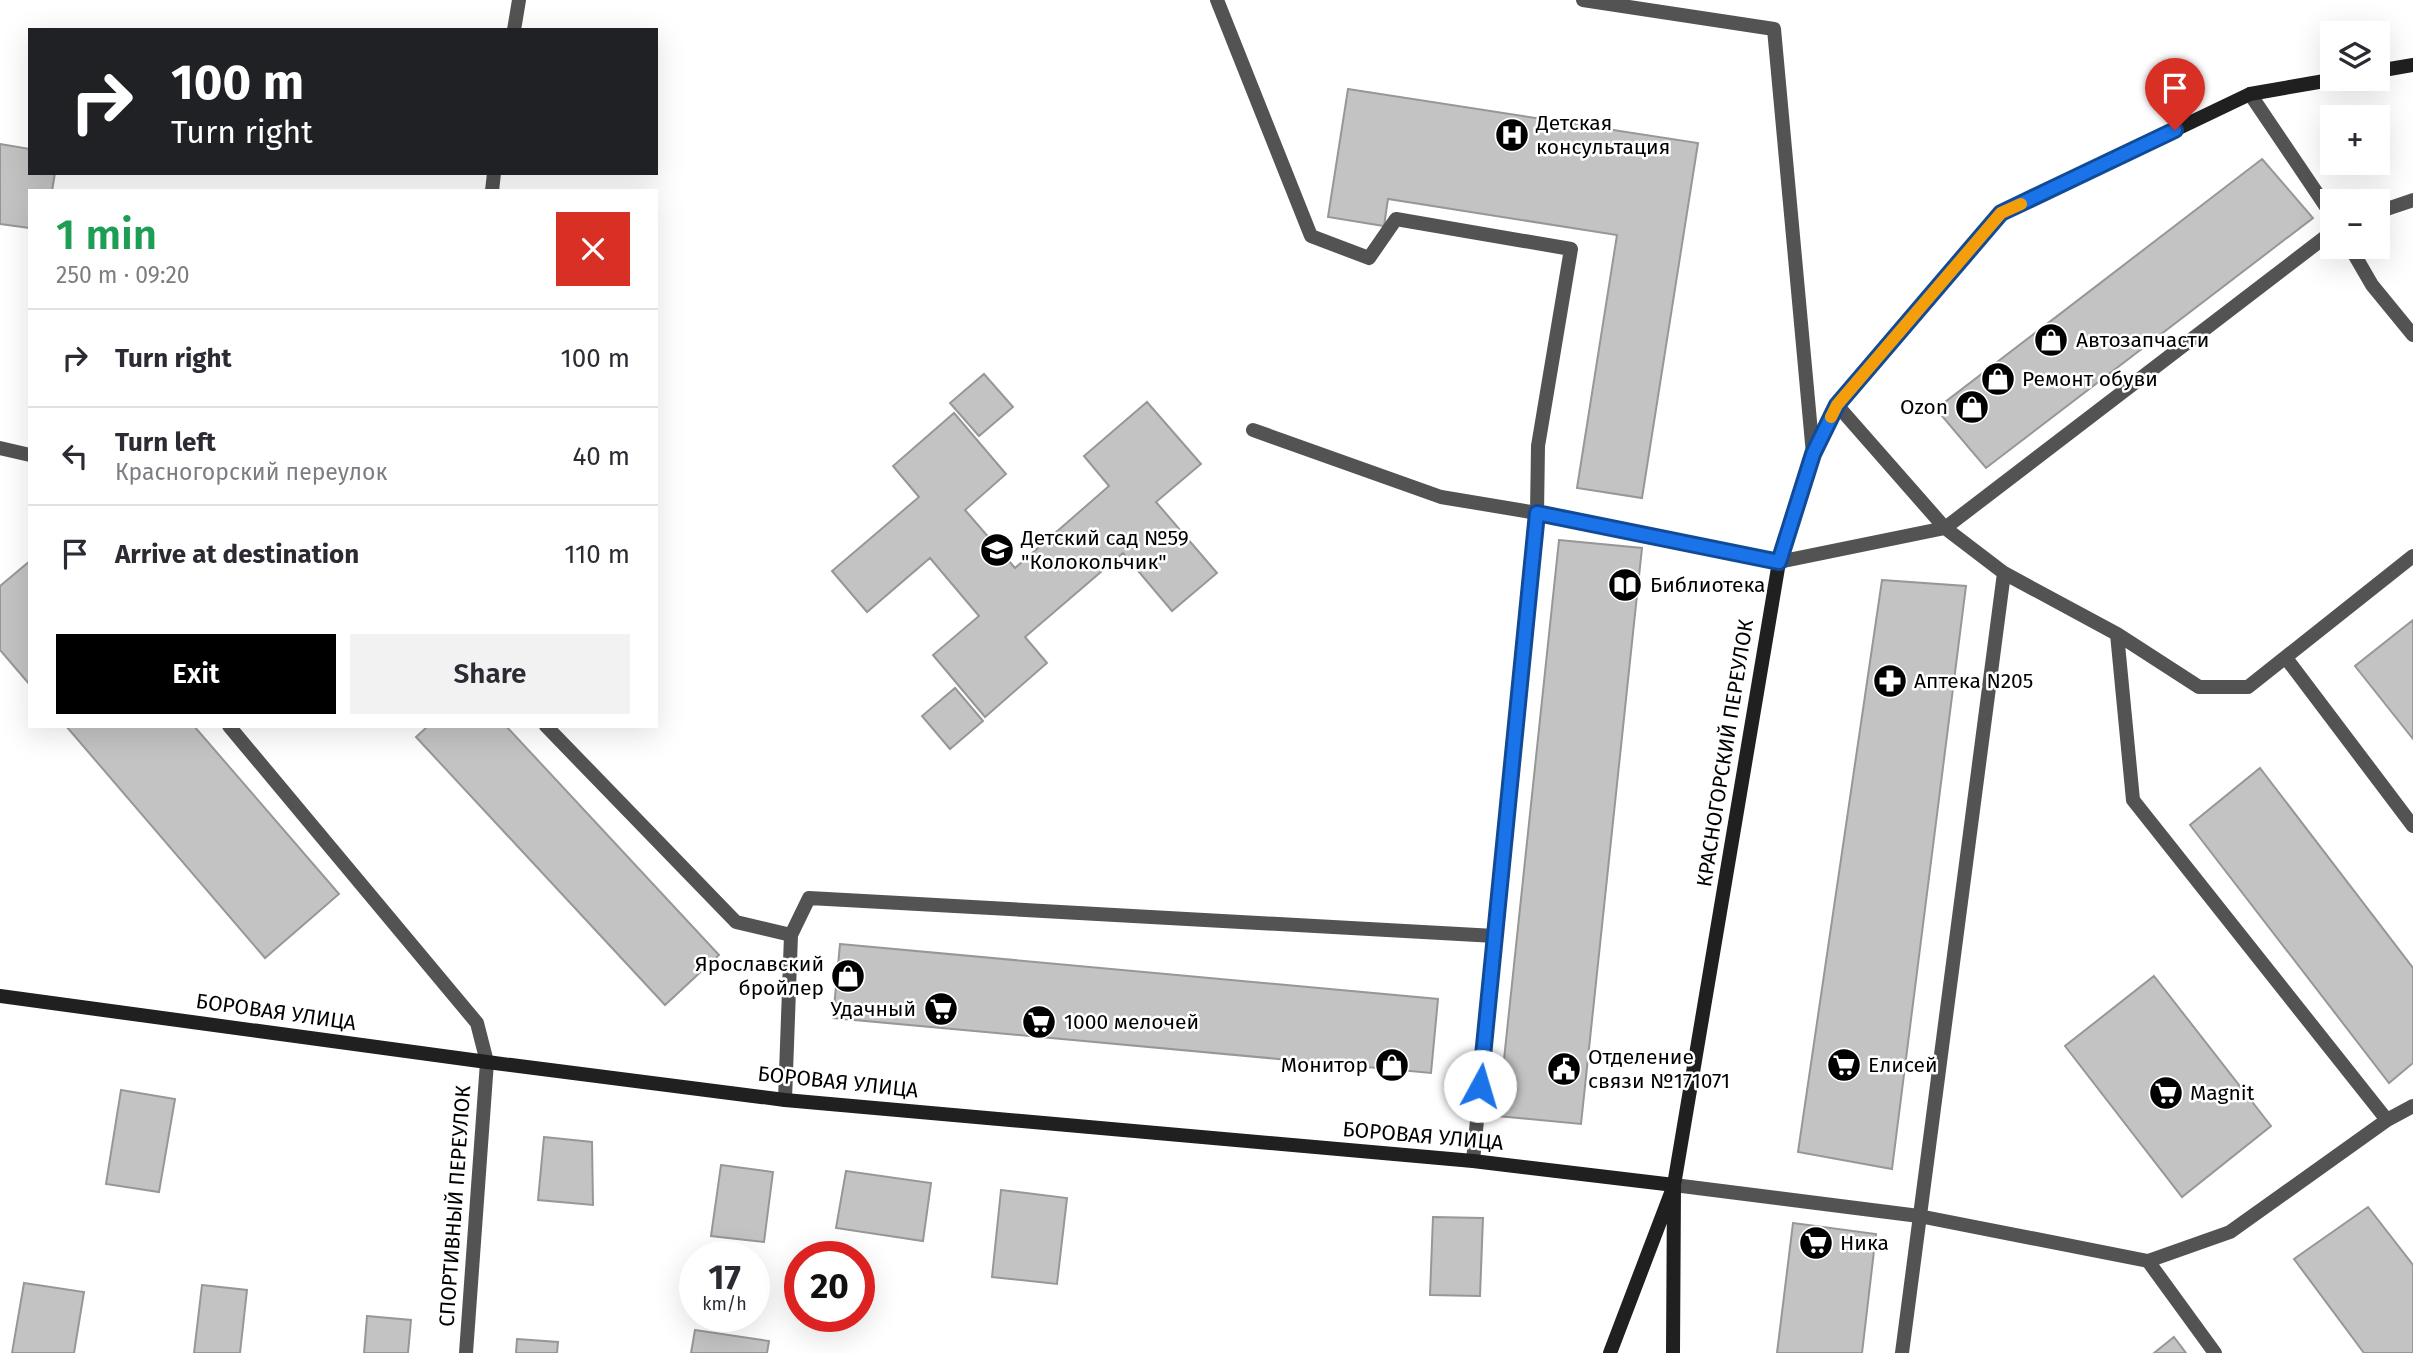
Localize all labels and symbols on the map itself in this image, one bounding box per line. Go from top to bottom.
pin [2145,58,2205,130]
place label: Детская консультация [1535,110,1670,160]
hospital icon: Детская консультация [1493,116,1531,154]
shop icon: Автозапчасти [2032,321,2070,359]
place label: Автозапчасти [2076,327,2209,353]
shop icon: Ремонт обуви [1979,360,2017,398]
place label: Ремонт обуви [2022,366,2158,392]
shop icon: Ozon [1953,388,1991,426]
place label: Ozon [1900,394,1948,420]
place label: Детский сад №59 "Колокольчик" [1020,525,1189,575]
school or university icon: Детский сад №59 "Колокольчик" [978,531,1016,569]
library icon: Библиотека [1606,566,1644,604]
place label: Библиотека [1650,572,1766,598]
street label: КРАСНОГОРСКИЙ ПЕРЕУЛОК [1691,617,1759,889]
pharmacy icon: Аптека N205 [1871,662,1909,700]
place label: Аптека N205 [1914,668,2033,694]
place label: Ярославский бройлер [695,951,824,1001]
shop icon: Ярославский бройлер [829,957,867,995]
street label: БОРОВАЯ УЛИЦА [194,988,358,1036]
supermarket icon: Удачный [922,990,960,1028]
place label: Удачный [831,996,916,1022]
supermarket icon: 1000 мелочей [1020,1003,1058,1041]
place label: 1000 мелочей [1064,1009,1199,1035]
place label: Отделение связи №171071 [1588,1044,1730,1094]
shop icon: Монитор [1373,1046,1411,1084]
supermarket icon: Елисей [1825,1046,1863,1084]
position arrow [1443,1049,1517,1123]
public building icon: Отделение связи №171071 [1545,1050,1583,1088]
place label: Монитор [1281,1052,1368,1078]
place label: Елисей [1868,1052,1938,1078]
street label: БОРОВАЯ УЛИЦА [756,1061,920,1103]
supermarket icon: Magnit [2147,1074,2185,1112]
place label: Magnit [2190,1080,2255,1106]
street label: СПОРТИВНЫЙ ПЕРЕУЛОК [434,1084,476,1328]
street label: БОРОВАЯ УЛИЦА [1341,1116,1505,1156]
supermarket icon: Ника [1797,1224,1835,1262]
place label: Ника [1840,1230,1889,1256]
speed limit sign: 20 [784,1241,875,1332]

